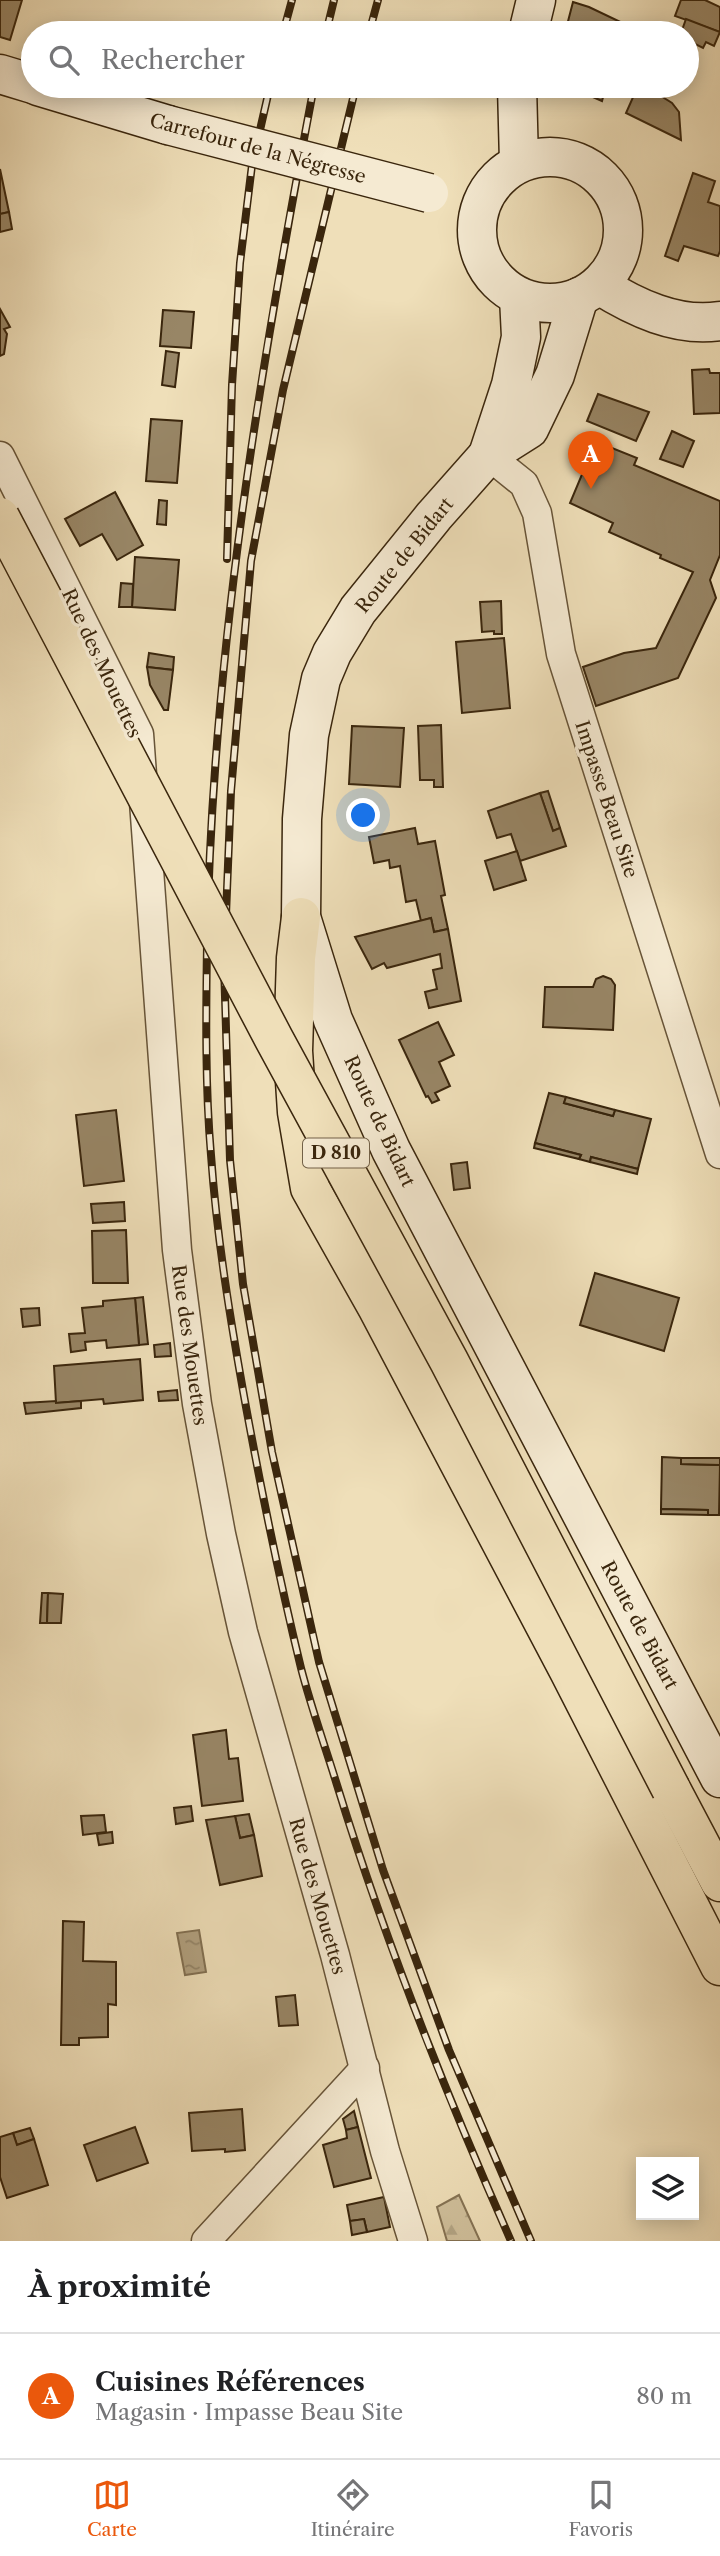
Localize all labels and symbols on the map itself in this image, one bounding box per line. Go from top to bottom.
street label: Carrefour de la Négresse [147,109,369,188]
pin: A [568,431,614,489]
street label: Route de Bidart [351,493,458,618]
street label: Rue des Mouettes [57,585,146,741]
street label: Impasse Beau Site [570,718,643,881]
your location [346,798,380,832]
street label: Route de Bidart [339,1052,420,1191]
road number: D 810 [303,1138,369,1168]
street label: Rue des Mouettes [167,1263,212,1427]
street label: Route de Bidart [596,1557,683,1694]
street label: Rue des Mouettes [284,1815,351,1977]

